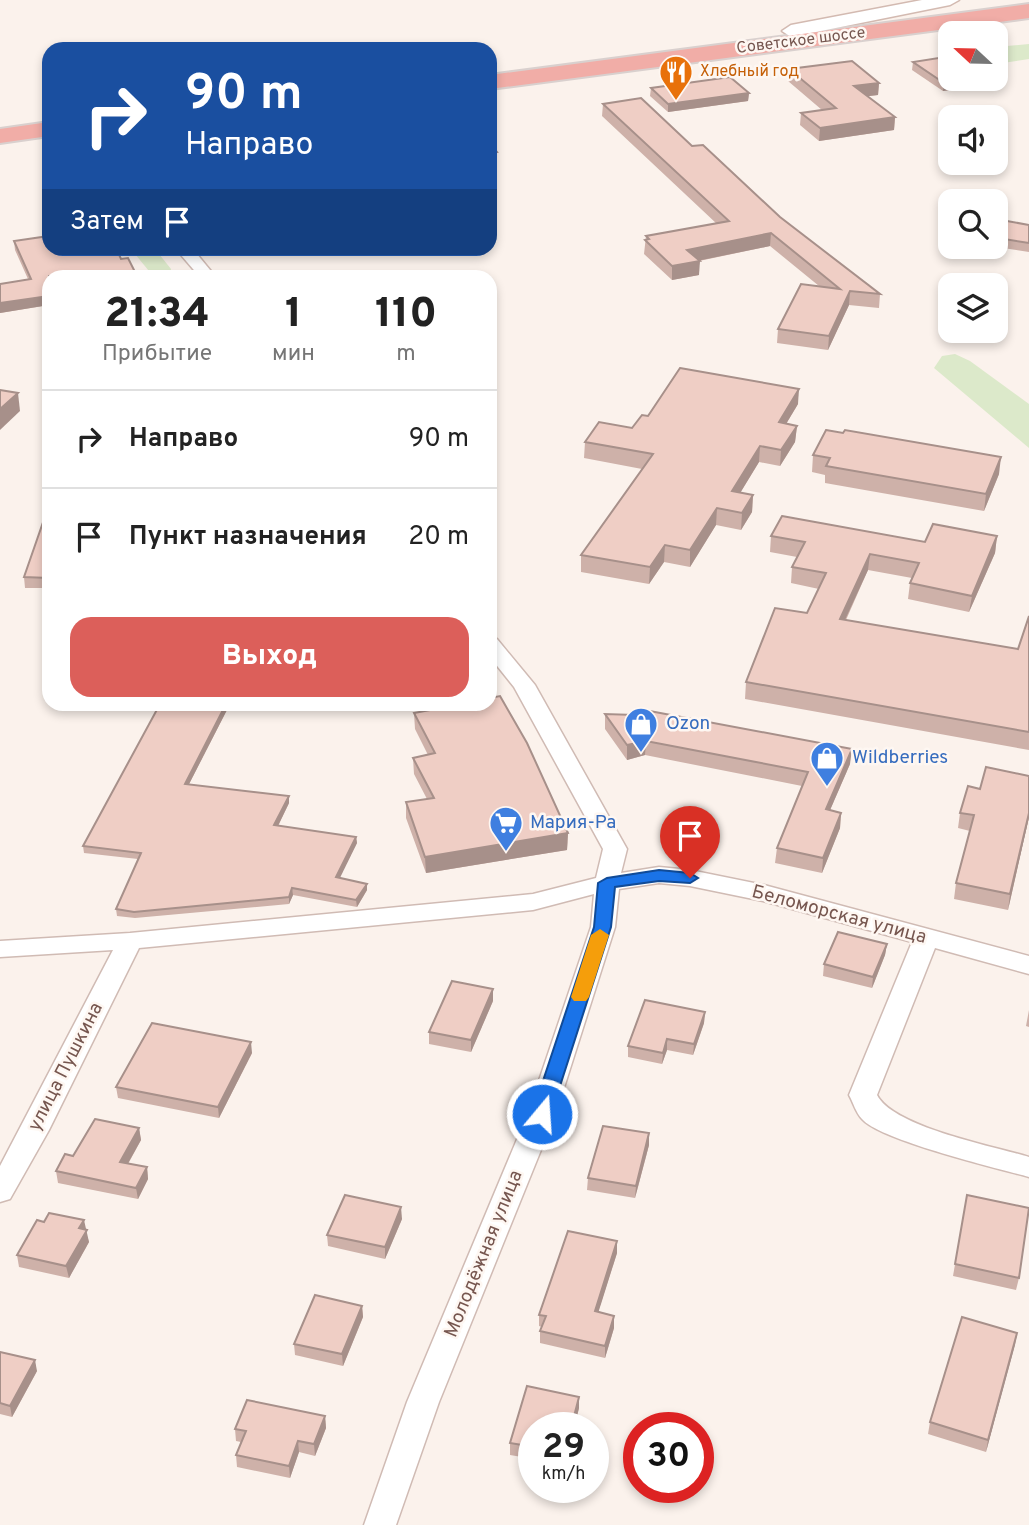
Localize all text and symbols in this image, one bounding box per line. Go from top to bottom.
north arrow [938,21,1008,91]
map controls [938,21,1008,343]
street label: Советское шоссе [735,23,867,59]
restaurant icon: Хлебный год [657,53,695,102]
place label: Хлебный год [700,62,799,82]
text: 90 m [185,65,303,127]
icon: right [70,70,161,161]
button: sound [938,105,1008,175]
text: Направо [185,126,313,166]
button: search [938,189,1008,259]
icon: arrive [158,203,196,241]
text: Затем [70,206,144,239]
button: layers [938,273,1008,343]
text: 21:34 [104,289,210,342]
text: 1 [285,289,302,342]
text: 110 [375,289,437,342]
text: Прибытие [102,340,212,369]
text: мин [272,340,315,369]
text: m [396,340,416,369]
icon: right [70,420,108,458]
text: Направо [129,423,238,456]
text: 90 m [409,423,469,456]
icon: arrive [70,518,108,556]
text: Пункт назначения [129,521,367,554]
text: 20 m [408,521,469,554]
button: Выход [70,617,469,697]
shop icon: Ozon [622,705,660,754]
place label: Ozon [666,712,710,736]
shop icon: Wildberries [808,739,846,788]
place label: Wildberries [852,746,948,770]
supermarket icon: Мария-Ра [487,804,525,853]
pin [660,806,720,878]
place label: Мария-Ра [530,811,616,835]
icon: arrive [671,817,709,855]
street label: Беломорская улица [749,880,929,950]
street label: улица Пушкина [23,999,109,1135]
position arrow [505,1077,579,1151]
street label: Молодёжная улица [439,1167,529,1341]
speed limit sign: 30 [623,1412,714,1503]
text: 29 [542,1426,585,1470]
text: km/h [542,1463,585,1486]

